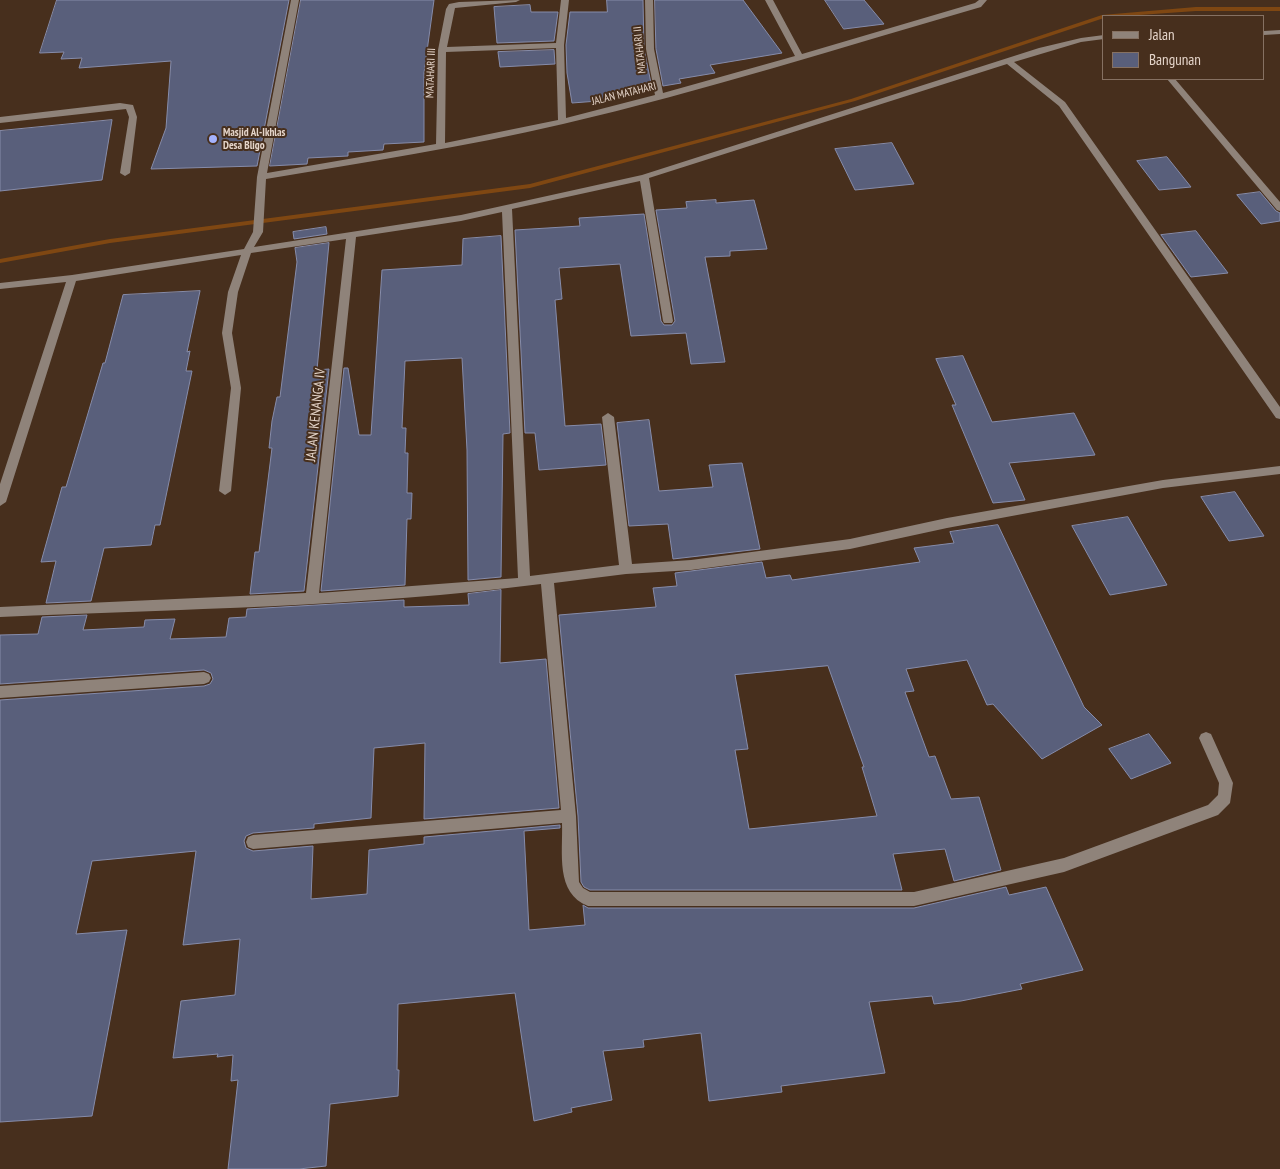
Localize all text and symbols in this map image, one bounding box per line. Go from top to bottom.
legend [1102,15,1265,80]
text: Jalan [1149,25,1175,44]
street label: MATAHARI II [631,26,649,74]
street label: MATAHARI III [424,48,438,98]
text: Bangunan [1149,50,1201,69]
street label: JALAN MATAHARI [590,80,658,108]
place label: Masjid Al-Ikhlas Desa Bligo [223,126,285,152]
marker: Masjid Al-Ikhlas Desa Bligo [207,133,219,145]
street label: JALAN KENANGA IV [303,367,329,463]

